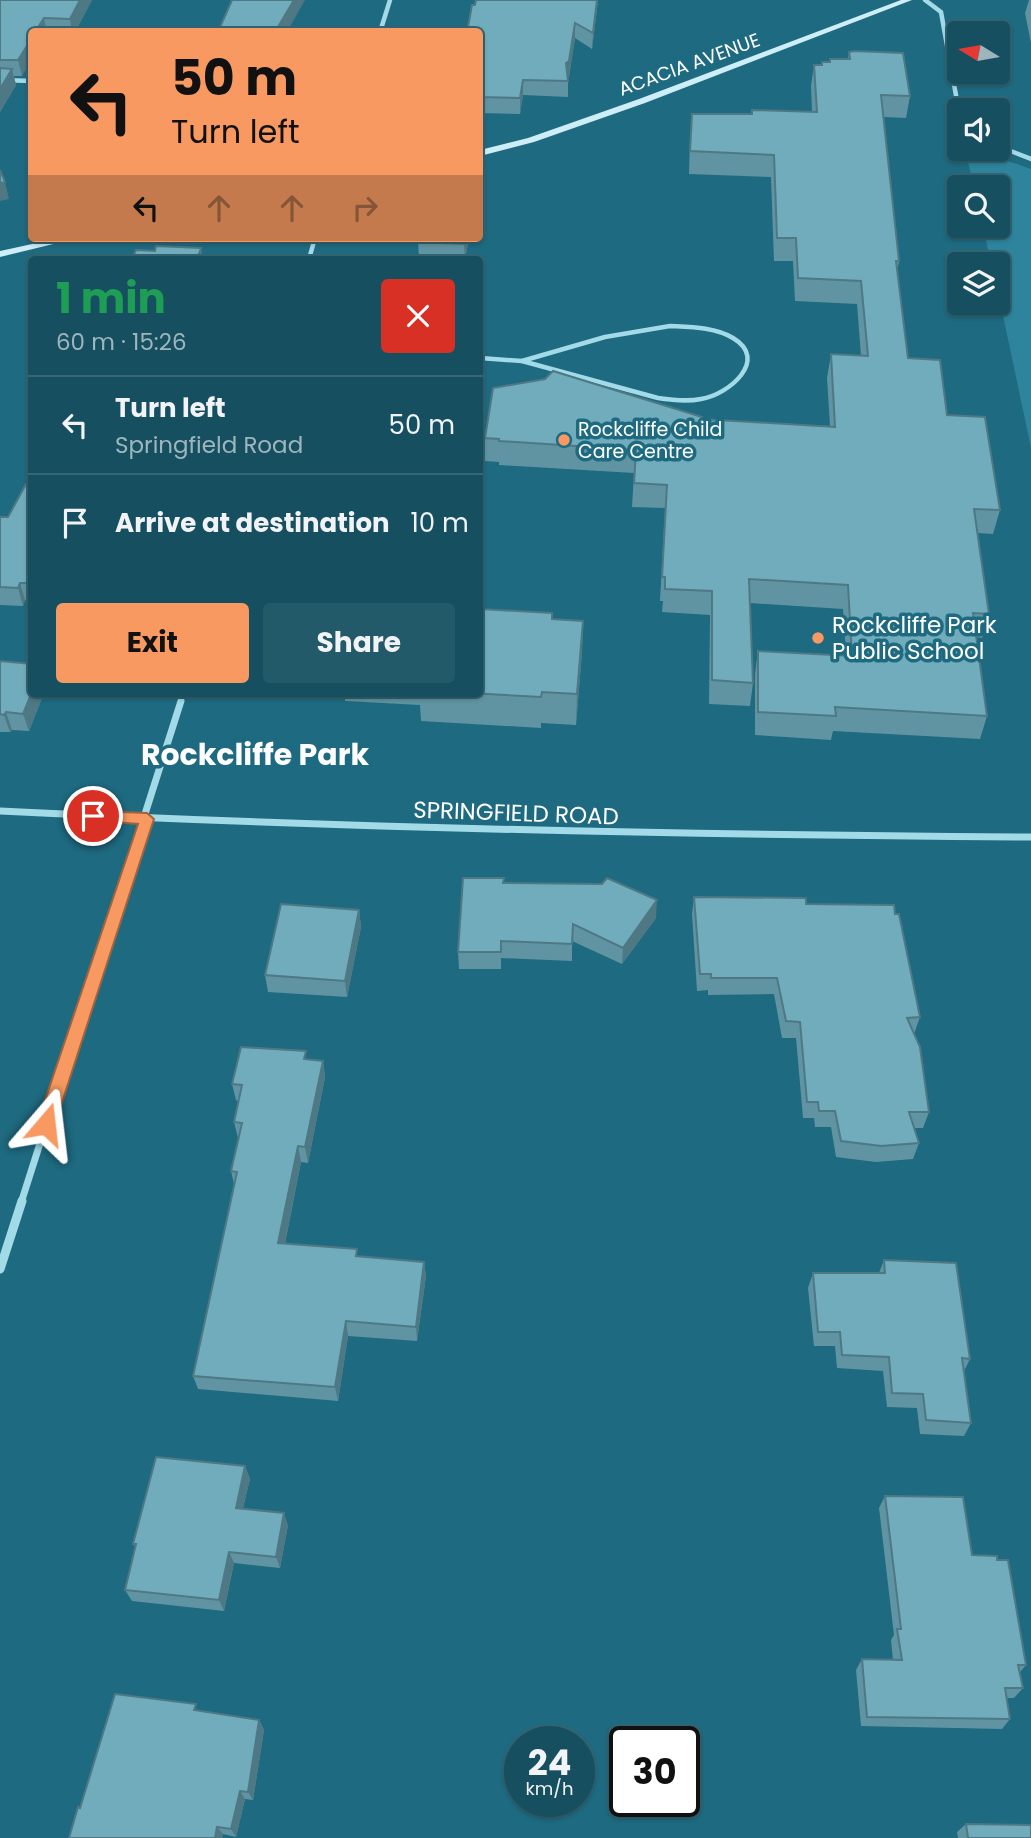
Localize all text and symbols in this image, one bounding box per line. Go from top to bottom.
north arrow [947,21,1010,84]
map controls [947,21,1010,315]
street label: ACACIA AVENUE [615,26,764,103]
text: 50 m [171,44,297,112]
icon: left [56,56,147,147]
button: sound [947,98,1010,161]
text: Turn left [171,109,300,154]
button: search [947,175,1010,238]
icon: left [127,189,165,227]
icon: ahead [200,189,238,227]
icon: ahead [273,189,311,227]
icon: right [346,189,384,227]
button: layers [947,252,1010,315]
text: 1 min [56,269,166,328]
button: close [381,279,455,353]
text: 60 m · 15:26 [56,326,187,358]
text: Turn left [115,390,226,426]
icon: left [56,406,94,444]
text: 50 m [389,407,455,443]
place label: Rockcliffe Child Care Centre [578,416,722,465]
text: Springfield Road [115,429,303,461]
marker: Rockcliffe Child Care Centre [556,432,572,448]
icon: arrive [56,504,94,542]
text: Arrive at destination [115,505,390,541]
text: 10 m [411,505,469,541]
button: Exit [56,603,249,683]
button: Share [263,603,455,683]
place label: Rockcliffe Park Public School [832,609,997,667]
marker: Rockcliffe Park Public School [810,630,826,646]
district label: Rockcliffe Park [141,733,370,776]
pin [63,786,123,846]
street label: SPRINGFIELD ROAD [413,793,619,833]
icon: arrive [74,797,112,835]
position arrow [9,1087,83,1161]
speed limit sign: 30 [609,1726,700,1817]
text: 24 [528,1738,571,1787]
text: km/h [526,1776,573,1801]

